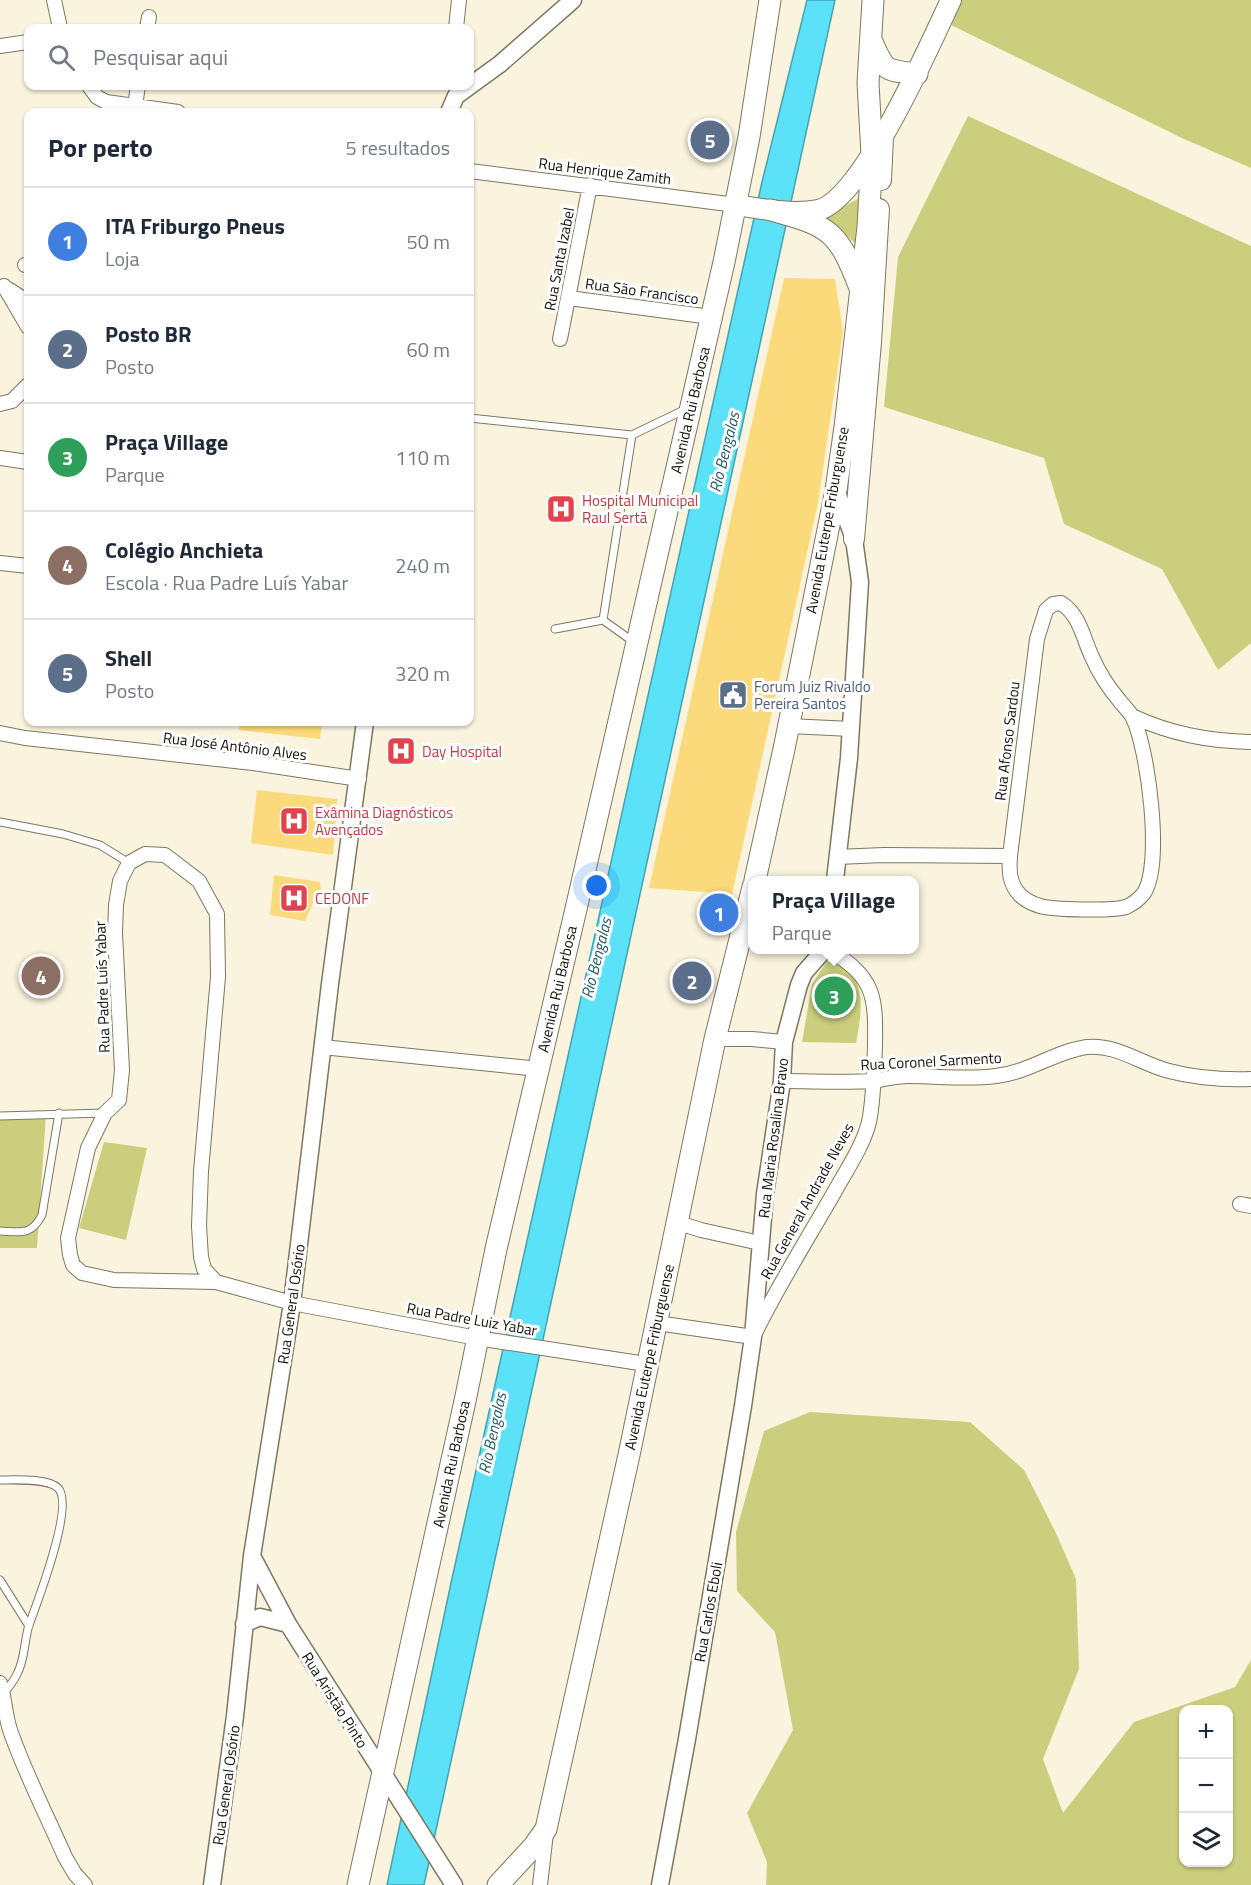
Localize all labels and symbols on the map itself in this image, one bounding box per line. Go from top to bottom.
pin: 5 [690,118,730,162]
street label: Rua Henrique Zamith [537,151,673,191]
street label: Rua Santa Izabel [538,205,580,313]
street label: Rua São Francisco [584,272,700,310]
street label: Avenida Rui Barbosa [664,344,716,476]
water label: Rio Bengalas [702,408,746,495]
street label: Avenida Euterpe Friburguense [799,425,855,615]
place label: Hospital Municipal Raul Sertã [582,489,698,529]
hospital icon: Hospital Municipal Raul Sertã [545,493,577,525]
place label: Forum Juiz Rivaldo Pereira Santos [754,675,871,715]
public building icon: Forum Juiz Rivaldo Pereira Santos [717,679,749,711]
street label: Rua Afonso Sardou [988,680,1026,802]
street label: Rua José Antônio Alves [162,726,308,766]
hospital icon: Day Hospital [385,735,417,767]
place label: Day Hospital [422,740,502,763]
place label: Exâmina Diagnósticos Avençados [315,801,453,841]
hospital icon: Exâmina Diagnósticos Avençados [278,805,310,837]
your location [582,871,611,900]
hospital icon: CEDONF [278,882,310,914]
place label: CEDONF [315,887,369,910]
pin: 1 [700,890,738,936]
water label: Rio Bengalas [574,914,618,1001]
street label: Rua Padre Luís Yabar [88,921,116,1053]
street label: Avenida Rui Barbosa [531,923,583,1055]
pin: 4 [22,954,60,998]
pin: 2 [672,958,712,1004]
pin: 3 [814,974,854,1018]
street label: Rua Coronel Sarmento [860,1046,1002,1076]
street label: Rua Maria Rosalina Bravo [752,1056,794,1219]
street label: Rua General Andrade Neves [754,1119,860,1283]
street label: Rua General Osório [271,1242,311,1366]
street label: Avenida Euterpe Friburguense [618,1262,680,1452]
street label: Rua Padre Luiz Yabar [405,1296,539,1342]
water label: Rio Bengalas [472,1389,513,1476]
street label: Avenida Rui Barbosa [426,1398,476,1530]
street label: Rua Carlos Eboli [688,1560,728,1664]
street label: Rua Aristão Pinto [296,1647,374,1753]
street label: Rua General Osório [206,1723,246,1847]

